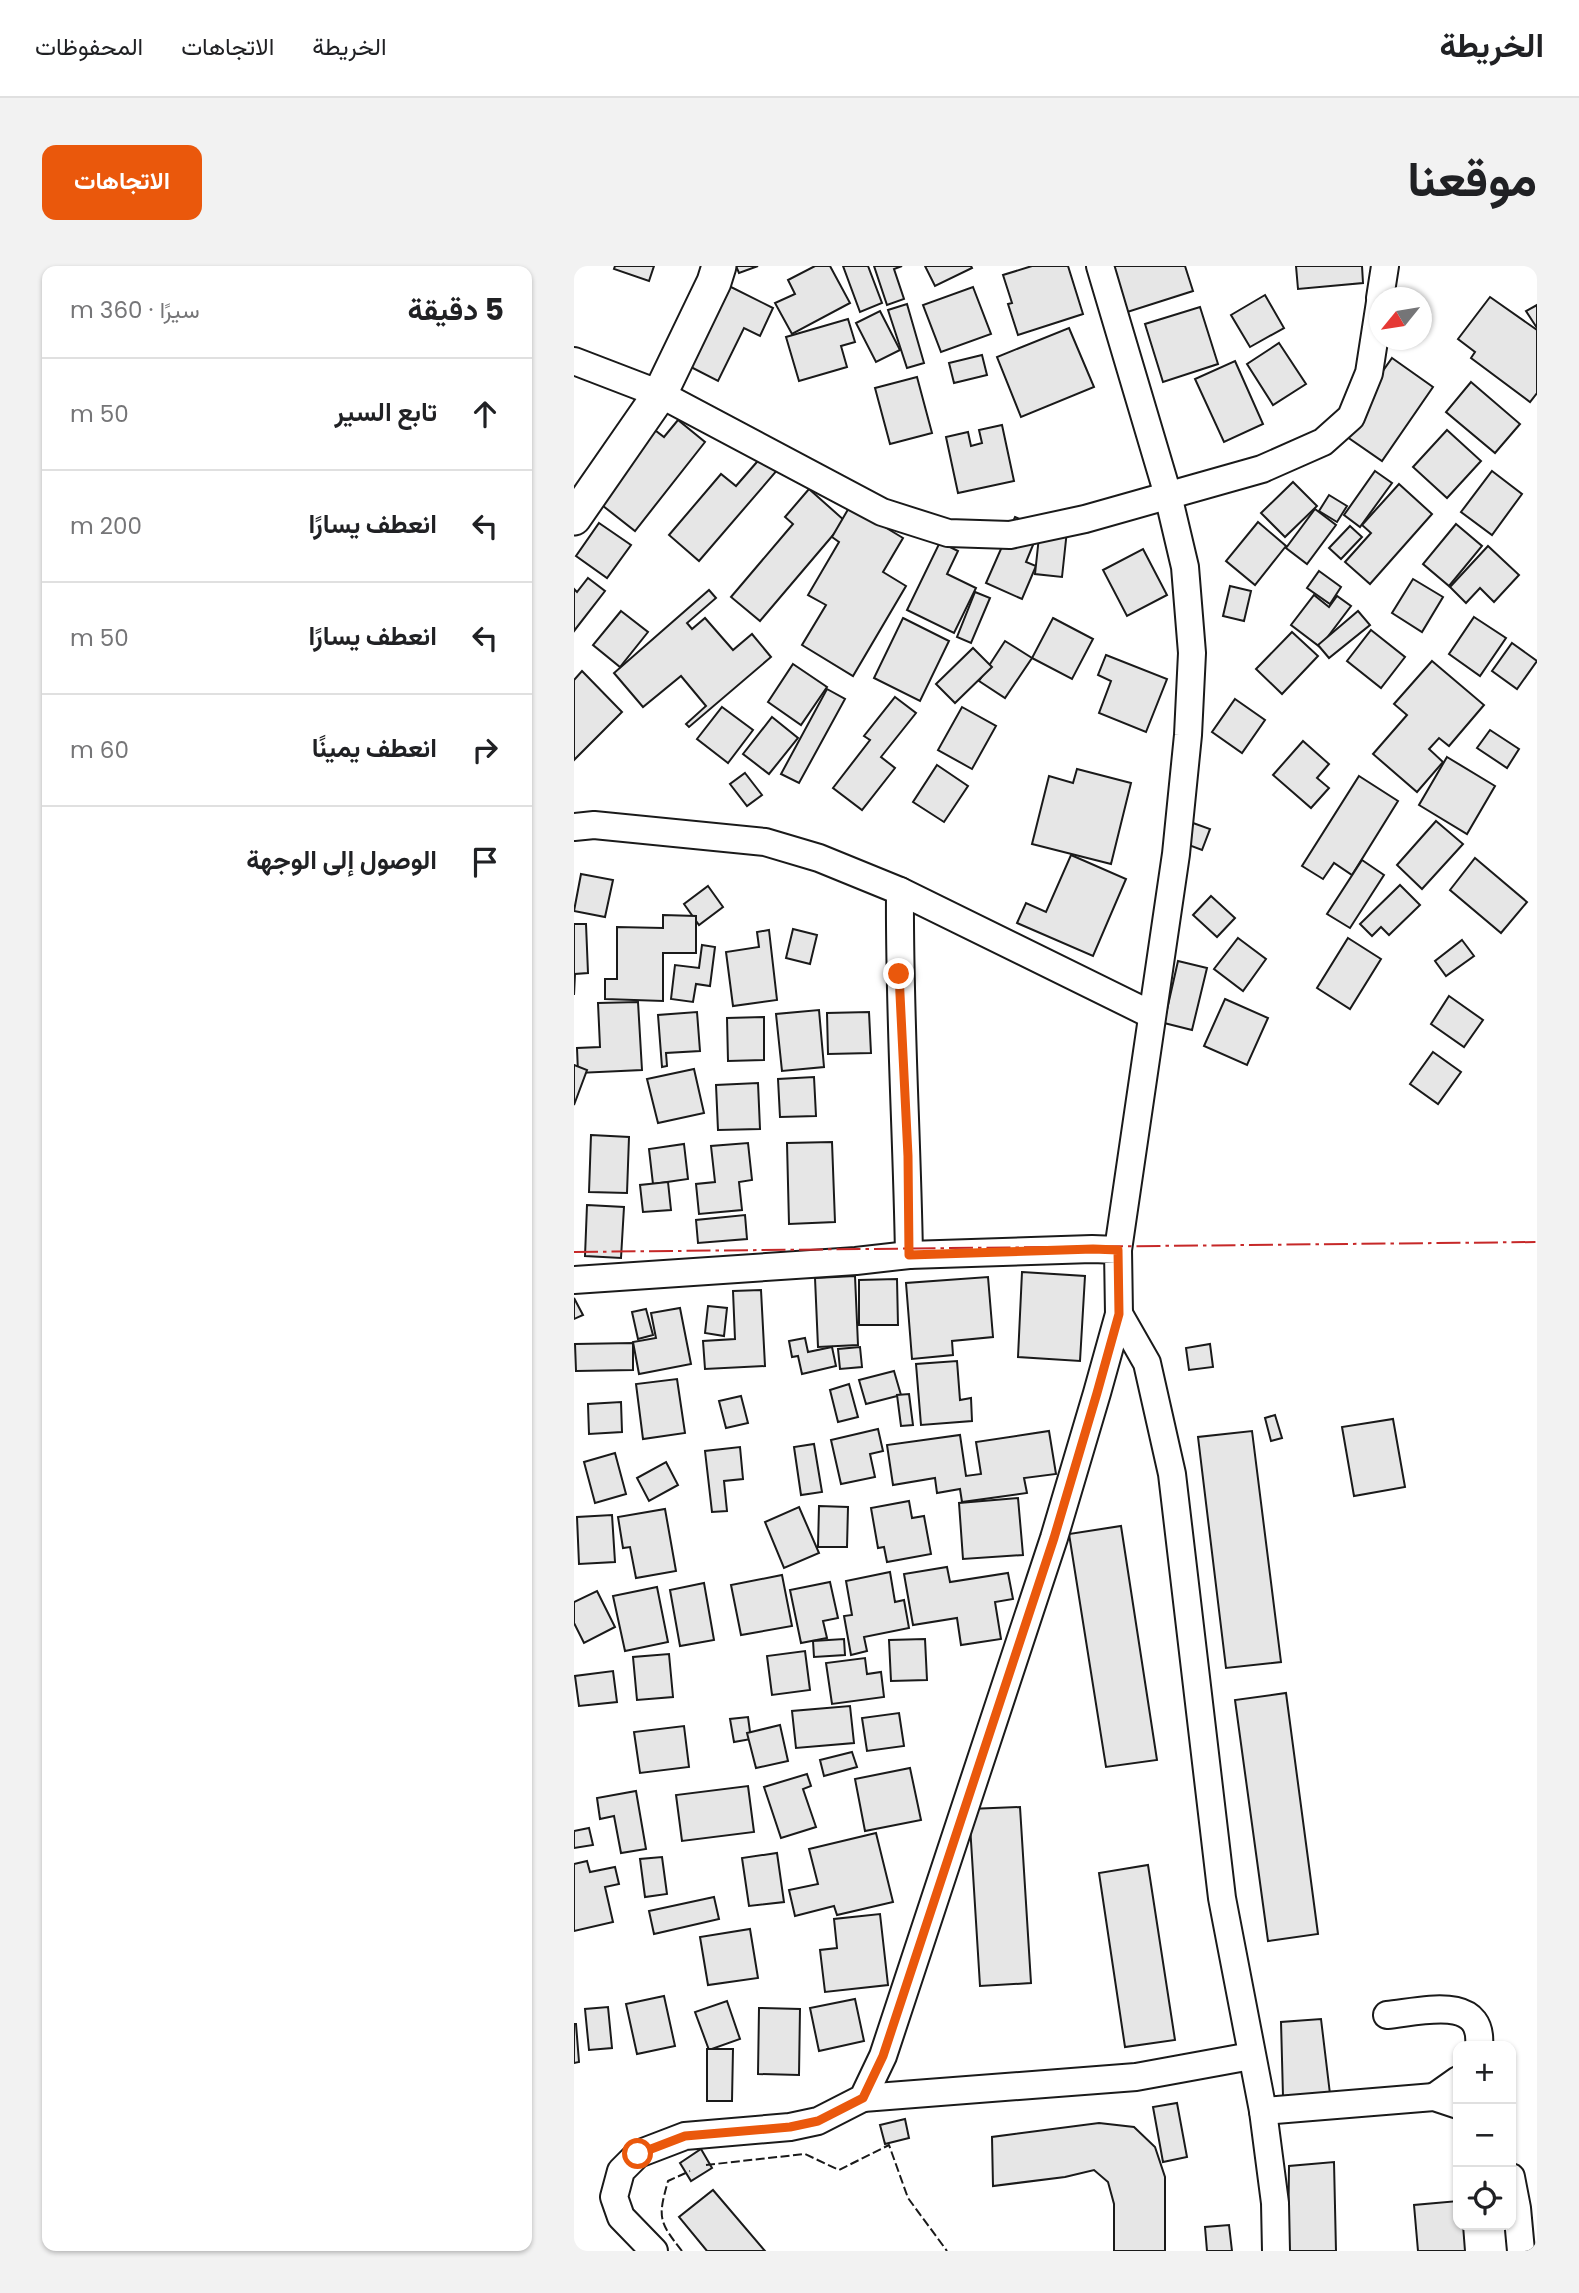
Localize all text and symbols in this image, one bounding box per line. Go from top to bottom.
text: الخريطة [1440,22,1544,69]
text: المحفوظات [35,30,143,63]
text: الاتجاهات [181,30,274,63]
text: الخريطة [312,30,387,63]
button: الاتجاهات [42,145,202,220]
text: موقعنا [1407,145,1537,213]
north arrow [1369,287,1432,350]
text: 5 دقيقة [407,288,504,331]
text: سيرًا · 360 m [70,294,200,326]
text: تابع السير [335,394,437,430]
icon: ahead [466,395,504,433]
text: 50 m [70,398,129,430]
text: انعطف يسارًا [308,506,437,542]
icon: left [466,507,504,545]
text: 200 m [70,510,142,542]
text: انعطف يسارًا [308,618,437,654]
icon: left [466,619,504,657]
text: 50 m [70,622,129,654]
text: انعطف يمينًا [312,730,437,766]
icon: right [466,731,504,769]
text: 60 m [70,734,129,766]
text: الوصول إلى الوجهة [246,842,437,878]
icon: arrive [466,843,504,881]
route end [883,958,914,989]
map controls [1453,2041,1516,2230]
button: + [1453,2041,1516,2104]
button: − [1453,2104,1516,2167]
route start [622,2138,653,2169]
button: locate [1453,2167,1516,2230]

